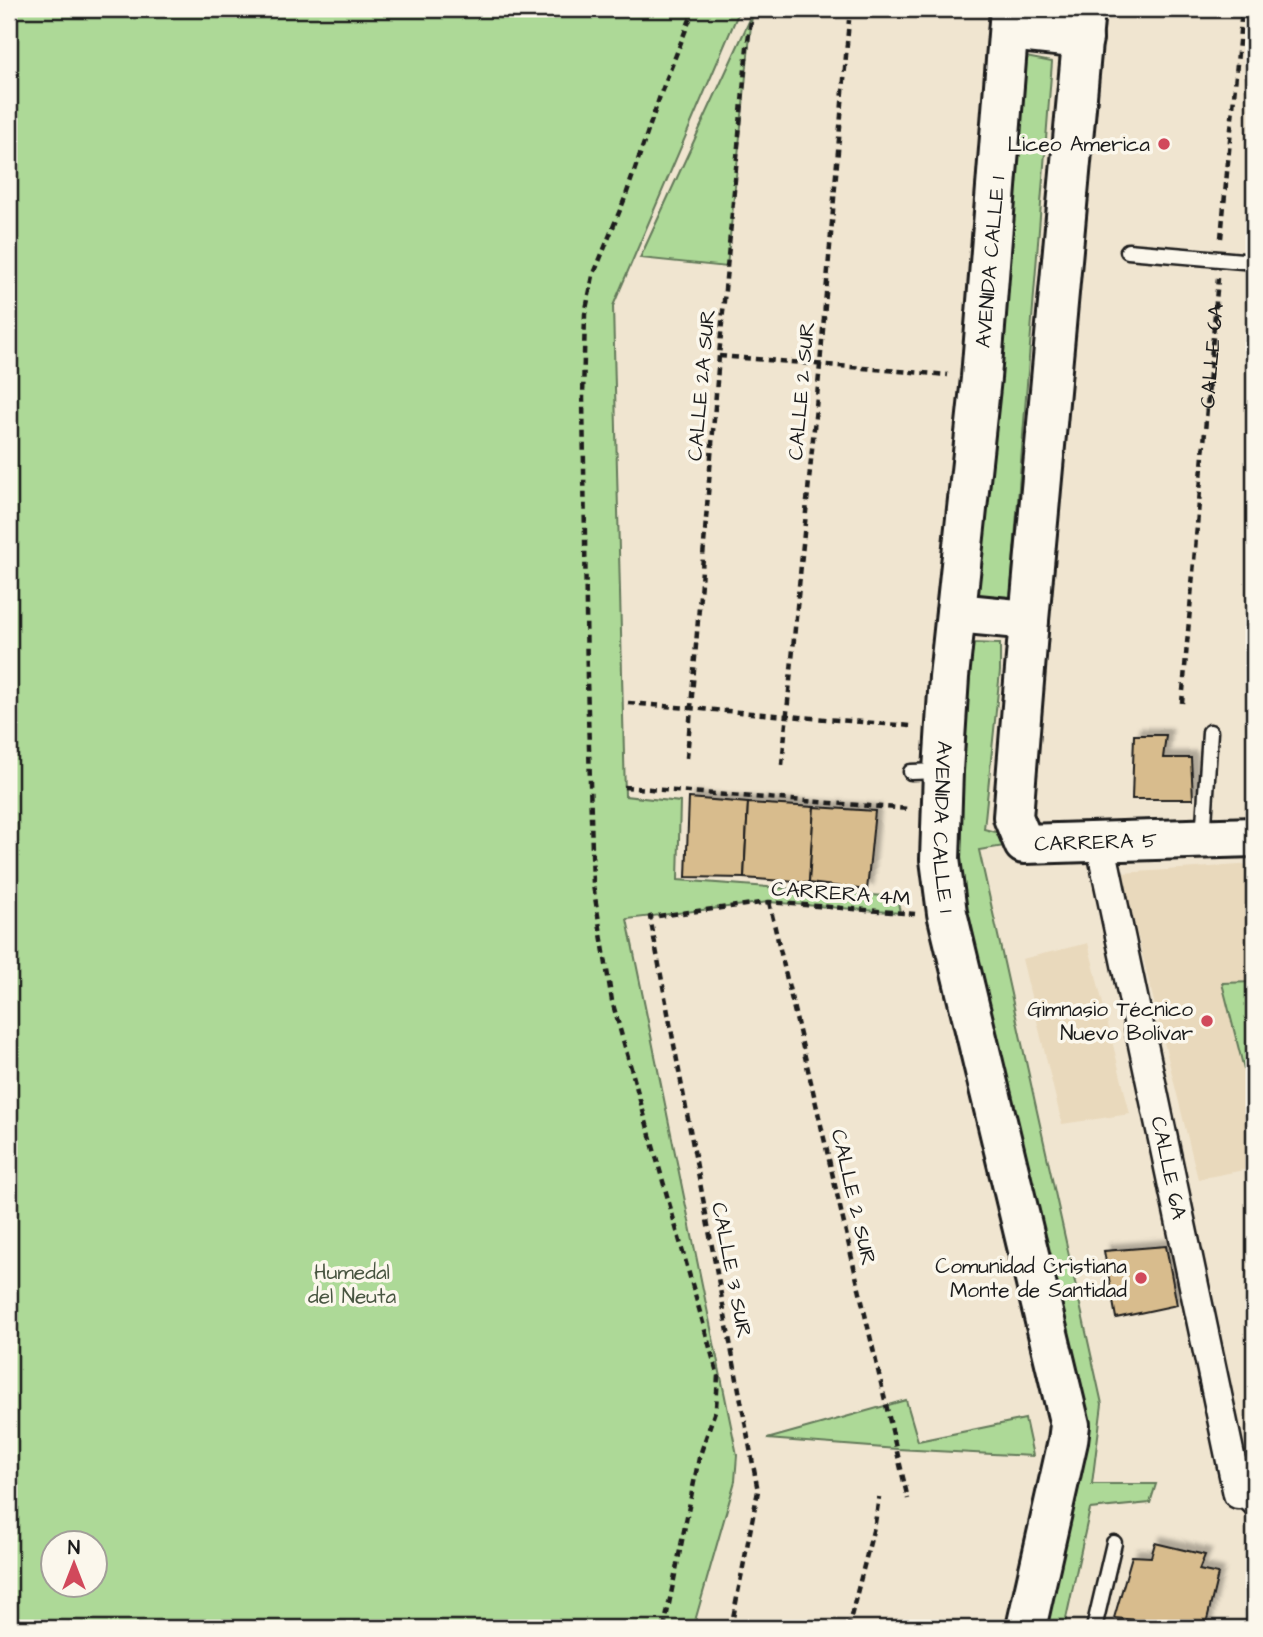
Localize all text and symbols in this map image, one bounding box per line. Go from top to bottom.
place label: Liceo America [1008,130,1150,159]
marker: Liceo America [1156,136,1172,152]
street label: AVENIDA CALLE 1 [969,175,1012,349]
street label: CALLE 6A [1193,302,1231,410]
street label: CALLE 2A SUR [680,308,723,462]
street label: CALLE 2 SUR [781,321,822,462]
street label: AVENIDA CALLE 1 [925,740,961,915]
street label: CARRERA 5 [1034,826,1157,859]
street label: CARRERA 4M [771,874,911,913]
place label: Gimnasio Técnico Nuevo Bolívar [1027,995,1193,1048]
marker: Gimnasio Técnico Nuevo Bolívar [1199,1013,1215,1029]
street label: CALLE 6A [1144,1114,1194,1223]
street label: CALLE 2 SUR [824,1126,883,1268]
street label: CALLE 3 SUR [704,1200,759,1340]
place label: Comunidad Cristiana Monte de Santidad [935,1252,1127,1305]
park label: Humedal del Neuta [308,1258,396,1311]
marker: Comunidad Cristiana Monte de Santidad [1133,1270,1149,1286]
north arrow [38,1528,108,1598]
text: N [68,1535,80,1562]

